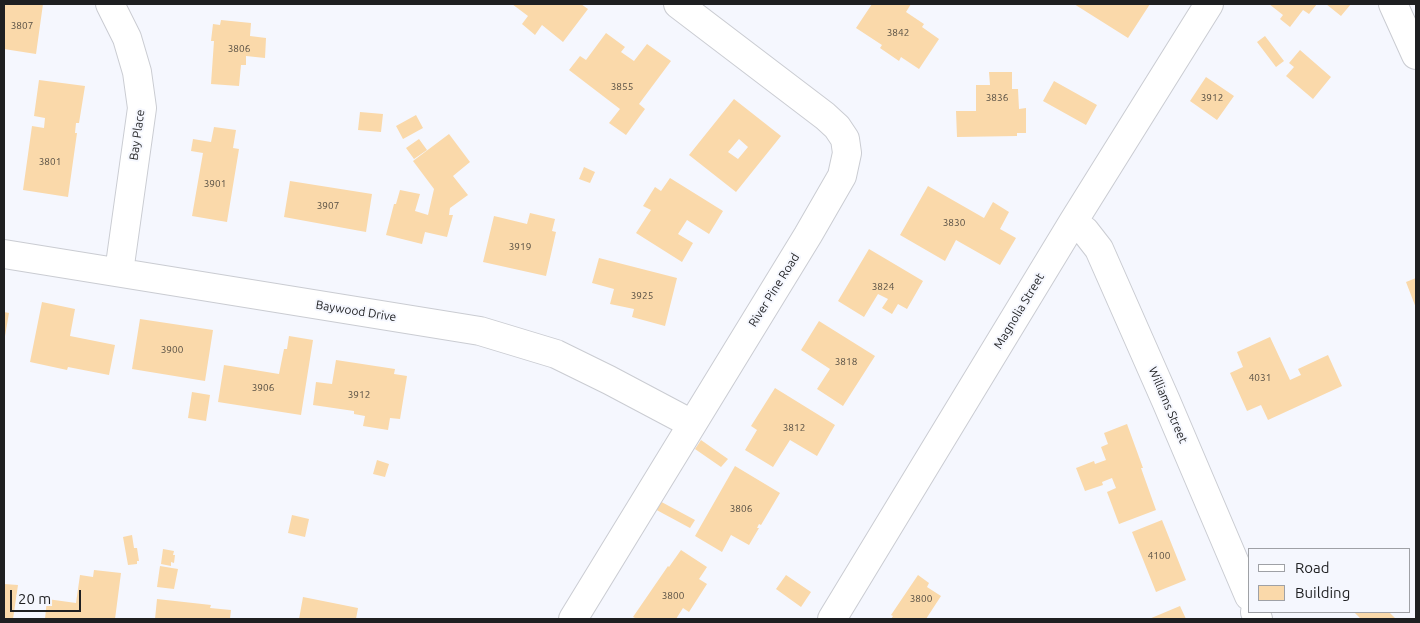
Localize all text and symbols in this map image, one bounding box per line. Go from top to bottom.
house number: 3807 [11,20,33,32]
house number: 3842 [887,27,909,39]
house number: 3806 [228,43,250,55]
house number: 3855 [611,81,633,93]
house number: 3836 [986,92,1008,104]
house number: 3912 [1201,92,1223,104]
street label: Bay Place [126,109,148,161]
house number: 3801 [39,156,61,168]
house number: 3901 [204,178,226,190]
house number: 3907 [317,200,339,212]
house number: 3830 [943,217,965,229]
house number: 3919 [509,241,531,253]
street label: River Pine Road [746,251,802,329]
street label: Magnolia Street [991,270,1047,352]
house number: 3824 [872,281,894,293]
house number: 3925 [631,290,653,302]
street label: Baywood Drive [315,298,397,324]
house number: 3900 [161,344,183,356]
house number: 3818 [835,356,857,368]
street label: Williams Street [1145,365,1191,445]
house number: 4031 [1249,372,1271,384]
house number: 3906 [252,382,274,394]
house number: 3912 [348,389,370,401]
house number: 3812 [783,422,805,434]
house number: 3806 [730,503,752,515]
legend [1248,548,1410,613]
house number: 4100 [1148,550,1170,562]
text: Road [1295,559,1330,576]
scale bar [12,580,84,612]
text: Building [1295,584,1350,601]
text: 20 m [18,590,51,607]
house number: 3800 [662,590,684,602]
house number: 3800 [910,593,932,605]

